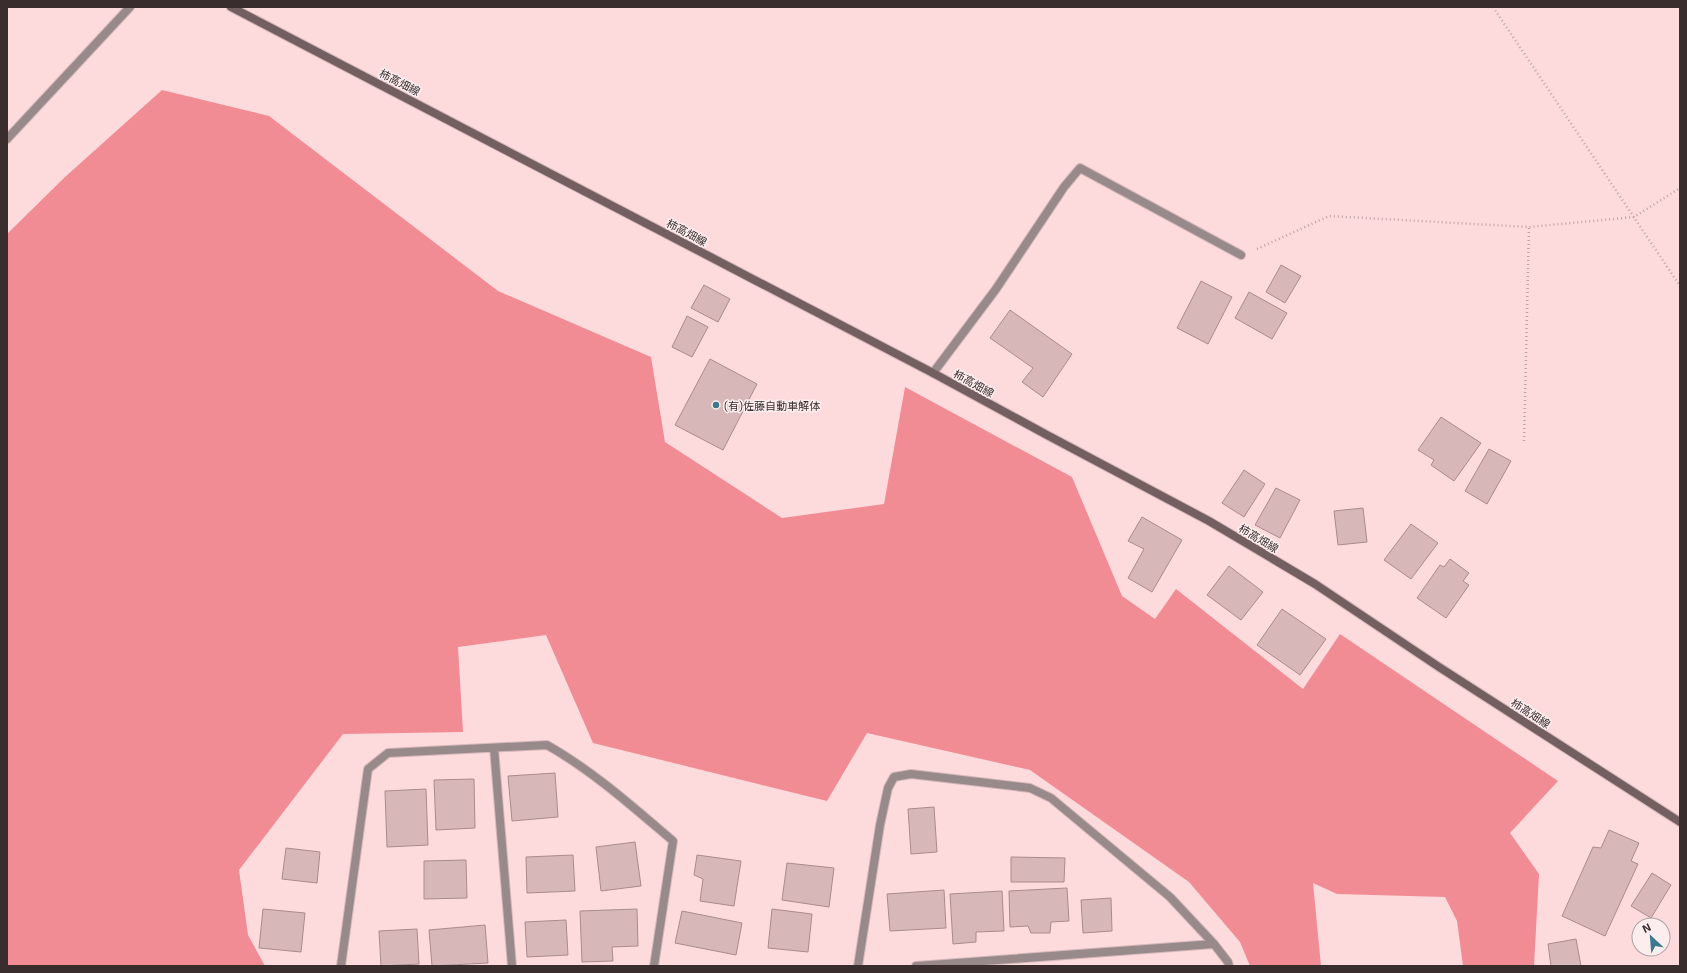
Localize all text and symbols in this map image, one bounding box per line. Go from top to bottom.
street label: 柿高畑線 [377,66,423,98]
street label: 柿高畑線 [665,216,709,248]
street label: 柿高畑線 [952,367,996,399]
place label: (有)佐藤自動車解体 [724,399,821,412]
marker: (有)佐藤自動車解体 [711,400,721,410]
street label: 柿高畑線 [1237,521,1281,555]
street label: 柿高畑線 [1509,696,1553,730]
north arrow [1631,917,1671,957]
text: N [1640,920,1653,935]

